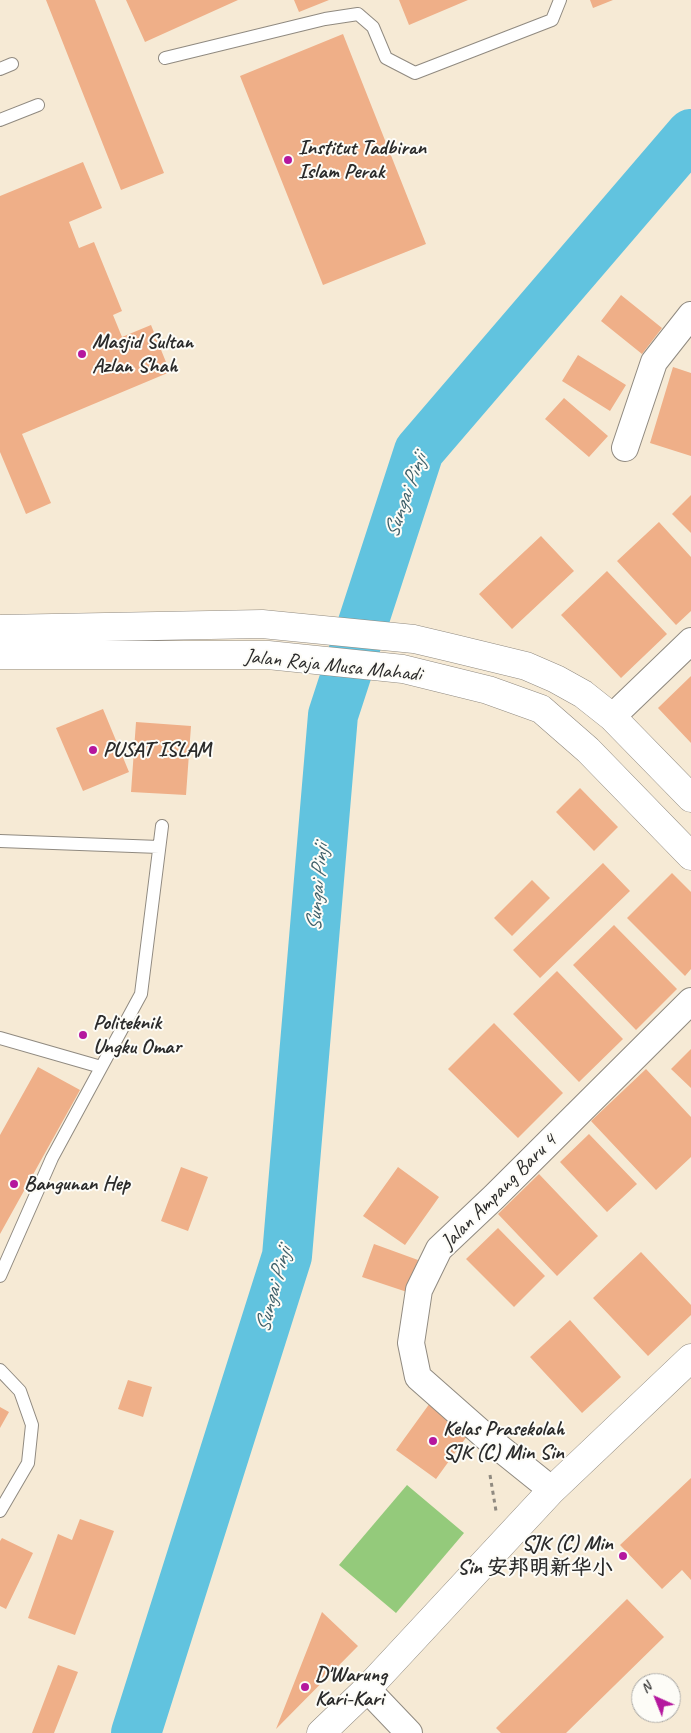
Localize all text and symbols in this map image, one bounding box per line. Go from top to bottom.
place label: Institut Tadbiran Islam Perak [298,135,426,185]
marker: Institut Tadbiran Islam Perak [282,154,294,166]
place label: Masjid Sultan Azlan Shah [92,329,193,379]
marker: Masjid Sultan Azlan Shah [76,348,88,360]
water label: Sungai Pinji [379,450,433,542]
street label: Jalan Raja Musa Mahadi [243,644,423,688]
place label: PUSAT ISLAM [103,737,211,763]
marker: PUSAT ISLAM [87,744,99,756]
water label: Sungai Pinji [301,843,335,933]
place label: Politeknik Ungku Omar [93,1010,181,1060]
marker: Politeknik Ungku Omar [77,1029,89,1041]
street label: Jalan Ampang Baru 4 [436,1129,562,1255]
place label: Bangunan Hep [24,1171,130,1197]
marker: Bangunan Hep [8,1178,20,1190]
water label: Sungai Pinji [250,1244,298,1336]
place label: Kelas Prasekolah SJK (C) Min Sin [443,1416,564,1466]
marker: Kelas Prasekolah SJK (C) Min Sin [427,1435,439,1447]
place label: SJK (C) Min Sin 安邦明新华小 [457,1531,613,1581]
marker: SJK (C) Min Sin 安邦明新华小 [617,1550,629,1562]
place label: D'Warung Kari-Kari [315,1662,387,1712]
north arrow [631,1673,681,1723]
text: N [637,1678,655,1697]
marker: D'Warung Kari-Kari [299,1681,311,1693]

